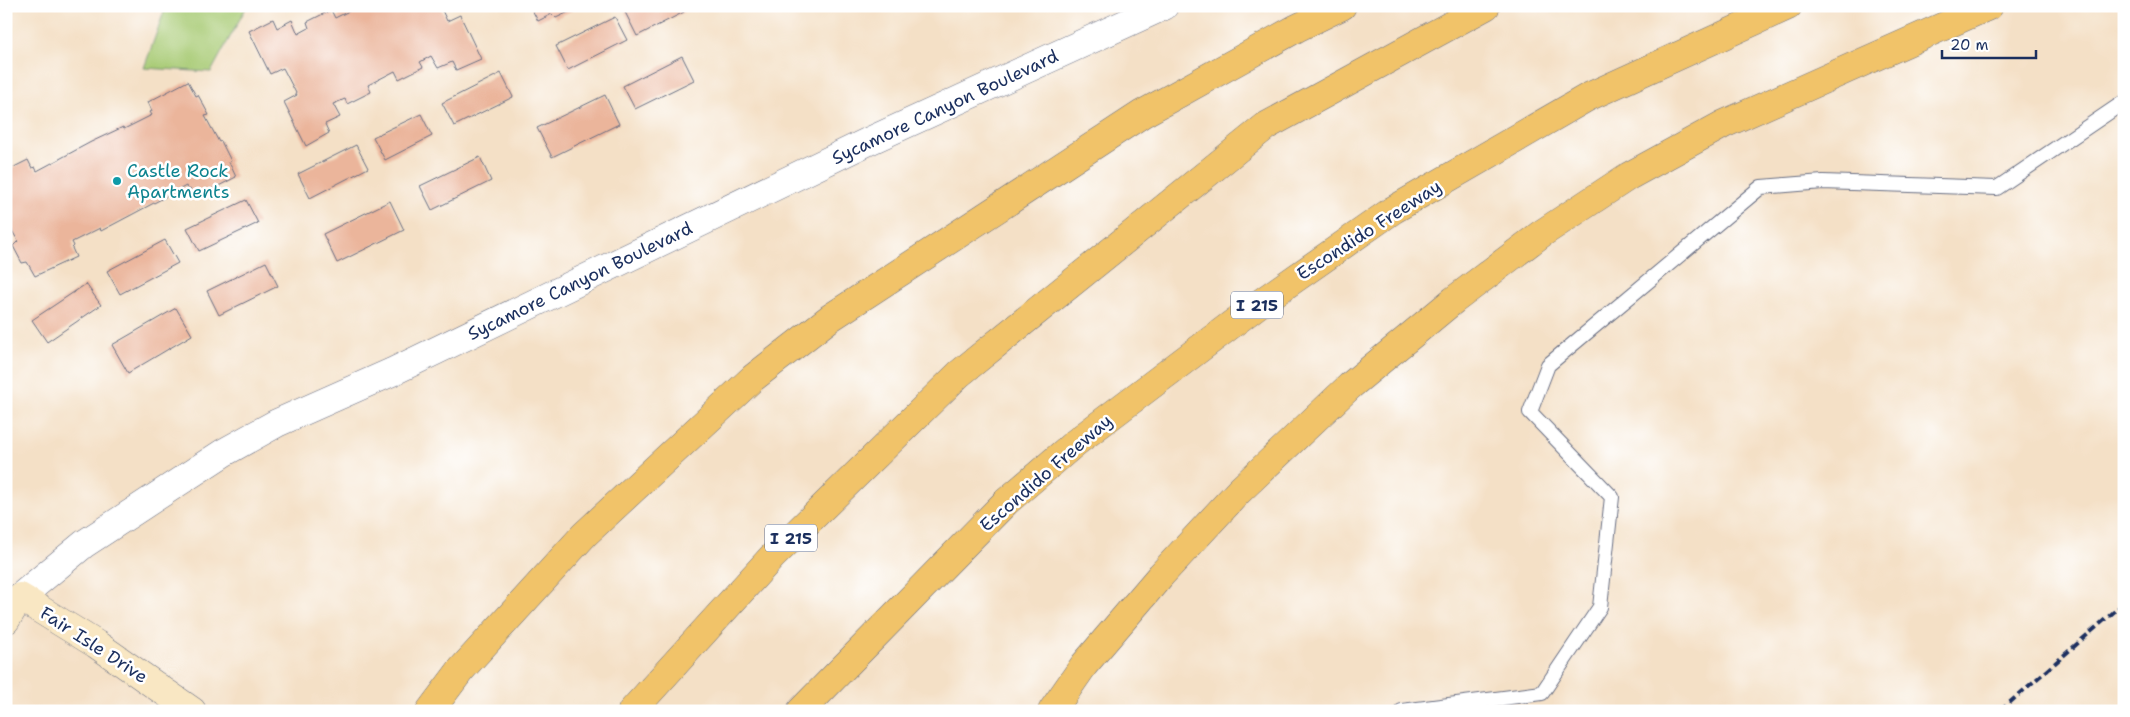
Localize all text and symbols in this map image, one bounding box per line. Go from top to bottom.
scale bar [1942,28,2036,60]
text: 20 m [1950,35,1989,55]
street label: Sycamore Canyon Boulevard [828,44,1062,170]
place label: Castle Rock Apartments [127,159,230,204]
street label: Escondido Freeway [1292,174,1446,286]
marker: Castle Rock Apartments [111,175,123,187]
street label: Sycamore Canyon Boulevard [464,216,696,346]
road number: I 215 [1231,292,1283,318]
street label: Escondido Freeway [975,409,1117,537]
road number: I 215 [765,524,817,552]
street label: Fair Isle Drive [36,601,152,689]

